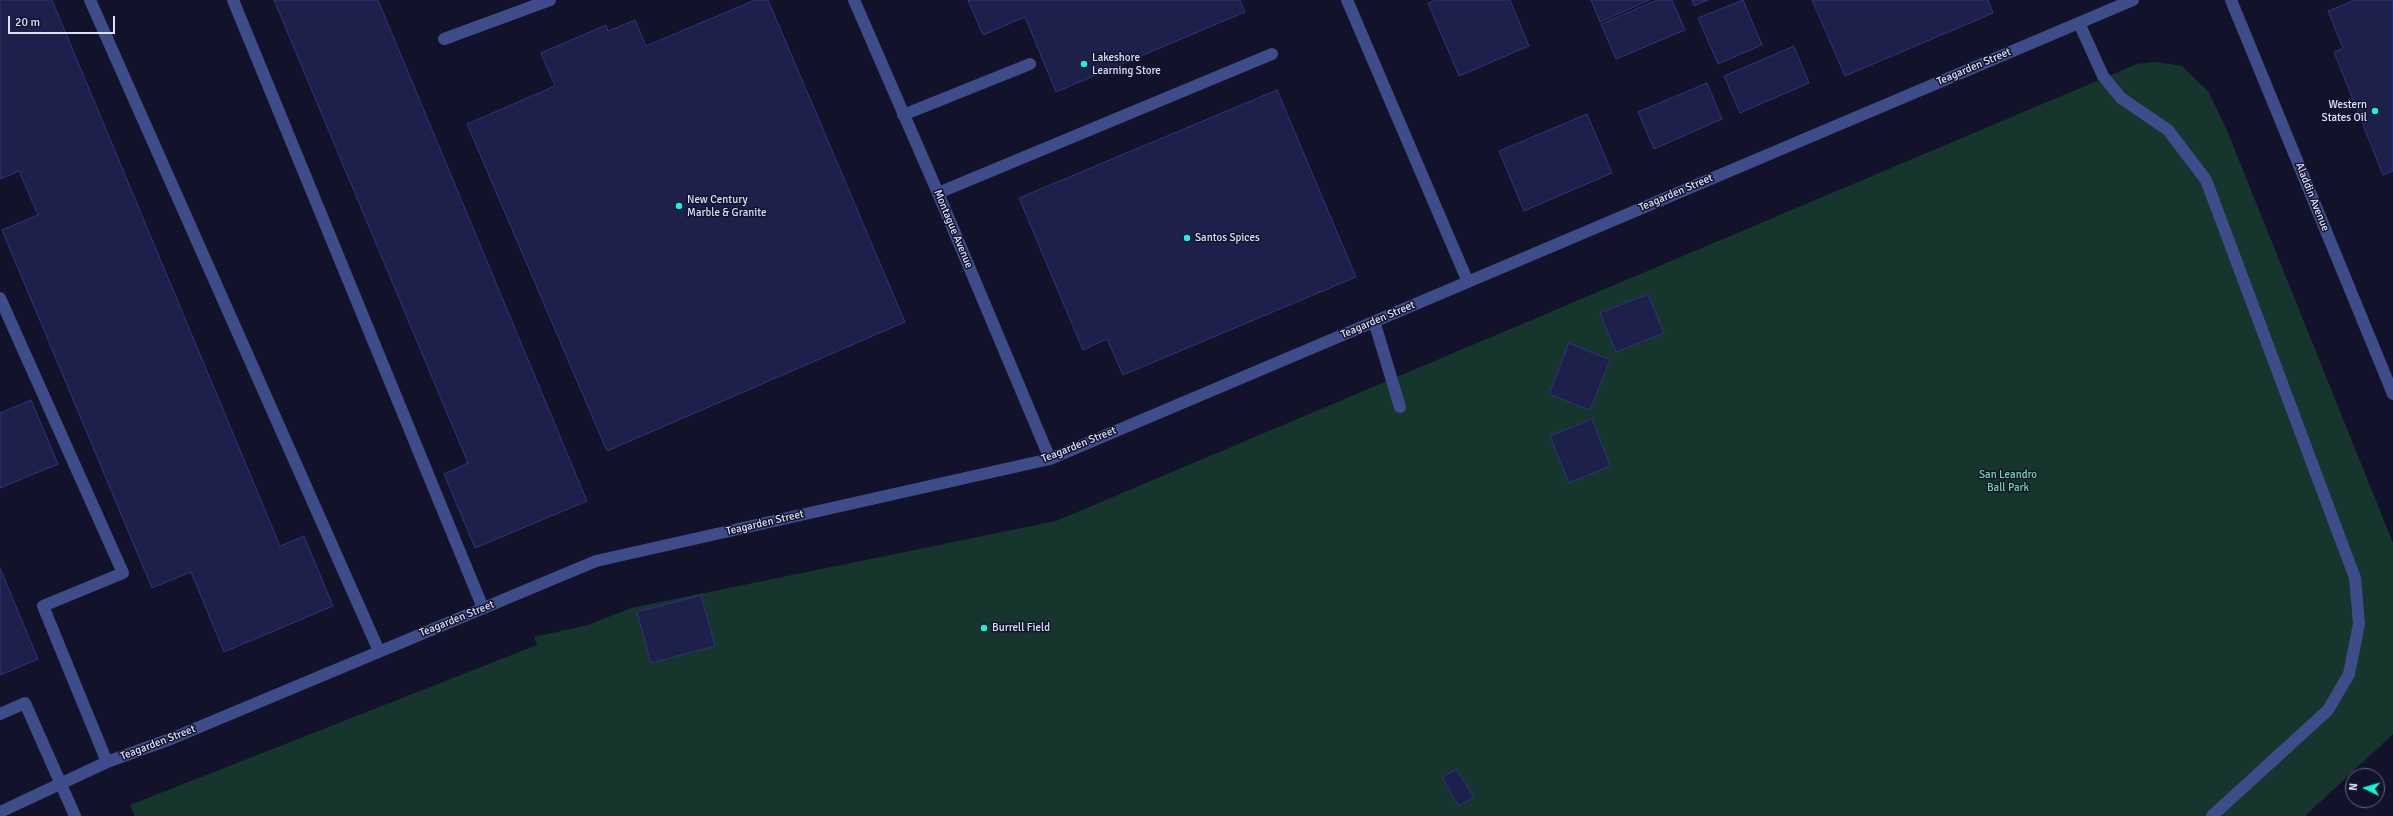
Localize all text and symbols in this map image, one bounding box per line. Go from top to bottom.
scale bar [10,8,117,34]
text: 20 m [15,15,40,30]
street label: Teagarden Street [1935,45,2013,89]
place label: Lakeshore Learning Store [1092,51,1161,77]
marker: Lakeshore Learning Store [1079,59,1089,69]
place label: Western States Oil [2322,98,2367,124]
marker: Western States Oil [2370,106,2380,116]
street label: Aladdin Avenue [2292,161,2332,233]
street label: Teagarden Street [1637,171,1715,215]
street label: Montague Avenue [930,188,976,270]
place label: New Century Marble & Granite [687,193,766,219]
marker: New Century Marble & Granite [674,201,684,211]
place label: Santos Spices [1195,231,1260,245]
marker: Santos Spices [1182,233,1192,243]
street label: Teagarden Street [1339,298,1417,342]
street label: Teagarden Street [1040,424,1118,466]
park label: San Leandro Ball Park [1979,468,2037,494]
street label: Teagarden Street [725,508,805,538]
street label: Teagarden Street [418,598,496,640]
place label: Burrell Field [992,621,1050,635]
marker: Burrell Field [979,623,989,633]
street label: Teagarden Street [119,723,197,763]
north arrow [2345,768,2385,808]
text: N [2347,783,2360,791]

